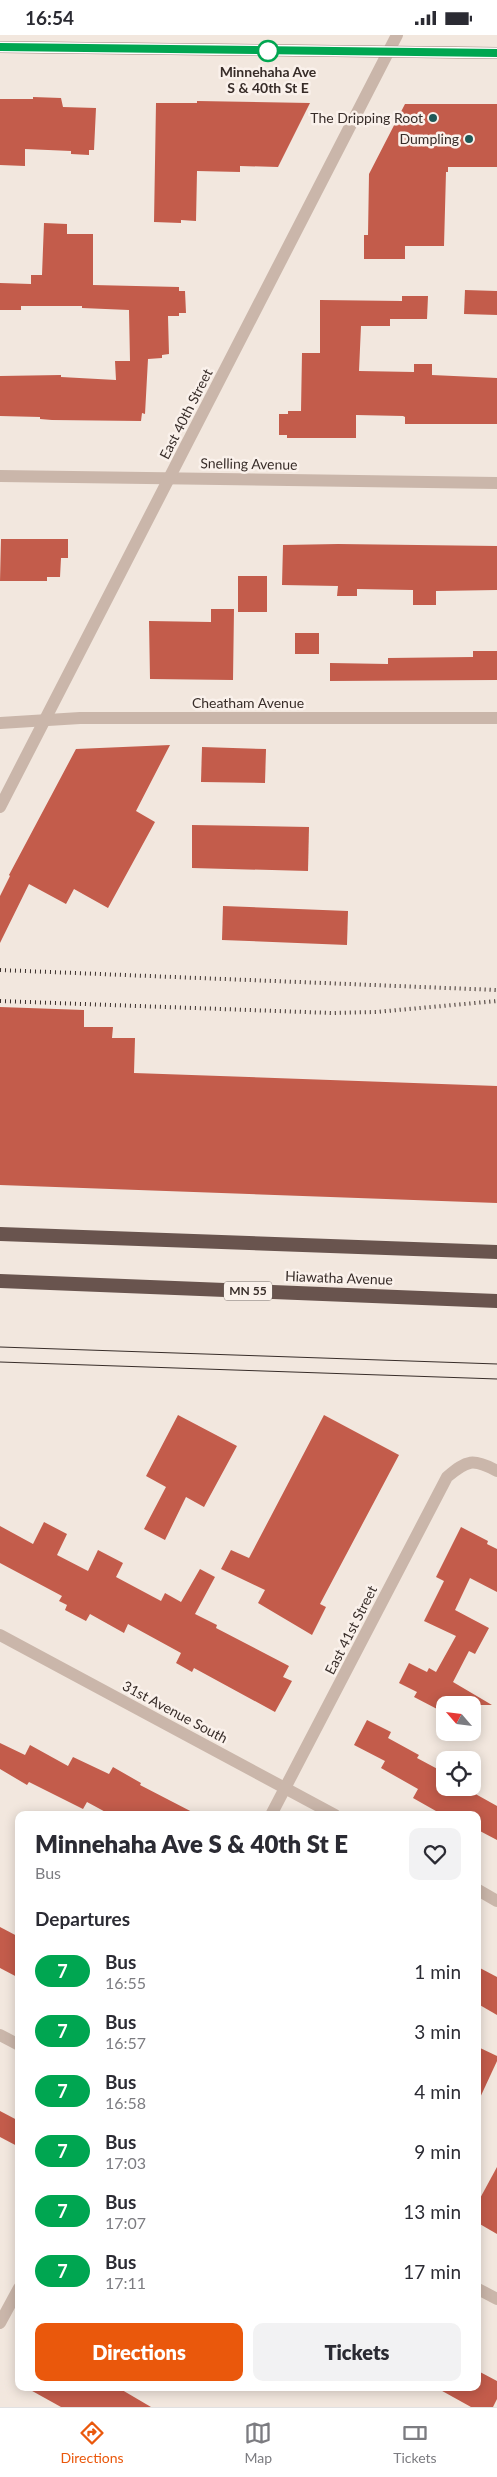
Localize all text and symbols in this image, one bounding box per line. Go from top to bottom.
text: 16:54 [25,6,74,29]
marker: Minnehaha Ave S & 40th St E [257,40,279,62]
place label: Minnehaha Ave S & 40th St E [220,63,317,96]
place label: The Dripping Root [310,109,423,126]
marker: The Dripping Root [427,112,439,124]
place label: Dumpling [400,130,459,147]
marker: Dumpling [463,133,475,145]
street label: East 40th Street [155,366,216,462]
street label: Snelling Avenue [200,454,298,473]
street label: Cheatham Avenue [192,694,304,711]
street label: Hiawatha Avenue [285,1267,393,1288]
road number: MN 55 [224,1281,272,1301]
street label: East 41st Street [321,1583,380,1677]
street label: 31st Avenue South [120,1677,231,1746]
north arrow [436,1696,481,1741]
map controls [436,1696,481,1796]
button: locate [436,1751,481,1796]
button: heart [409,1828,461,1880]
text: Minnehaha Ave S & 40th St E [35,1829,348,1858]
text: Bus [35,1863,61,1882]
text: Departures [35,1907,130,1930]
text: Bus [105,1950,136,1973]
text: 7 [57,1960,68,1982]
text: 1 min [414,1960,461,1983]
text: 16:55 [105,1973,146,1992]
text: Bus [105,2010,136,2033]
text: 7 [57,2020,68,2042]
text: 3 min [414,2020,461,2043]
text: 16:57 [105,2033,146,2052]
text: Bus [105,2070,136,2093]
text: 7 [57,2080,68,2102]
text: 4 min [414,2080,461,2103]
text: 16:58 [105,2093,146,2112]
text: Bus [105,2130,136,2153]
text: 7 [57,2140,68,2162]
text: 9 min [414,2140,461,2163]
text: 17:03 [105,2153,146,2172]
text: Bus [105,2190,136,2213]
text: 7 [57,2200,68,2222]
text: 13 min [403,2200,461,2223]
text: 17:07 [105,2213,146,2232]
text: Bus [105,2250,136,2273]
text: 7 [57,2260,68,2282]
text: 17 min [403,2260,461,2283]
text: 17:11 [105,2273,146,2292]
button: Directions [35,2323,243,2381]
button: Tickets [253,2323,461,2381]
tab: Directions [60,2419,124,2466]
tab: Map [244,2419,272,2466]
tab: Tickets [393,2419,437,2466]

